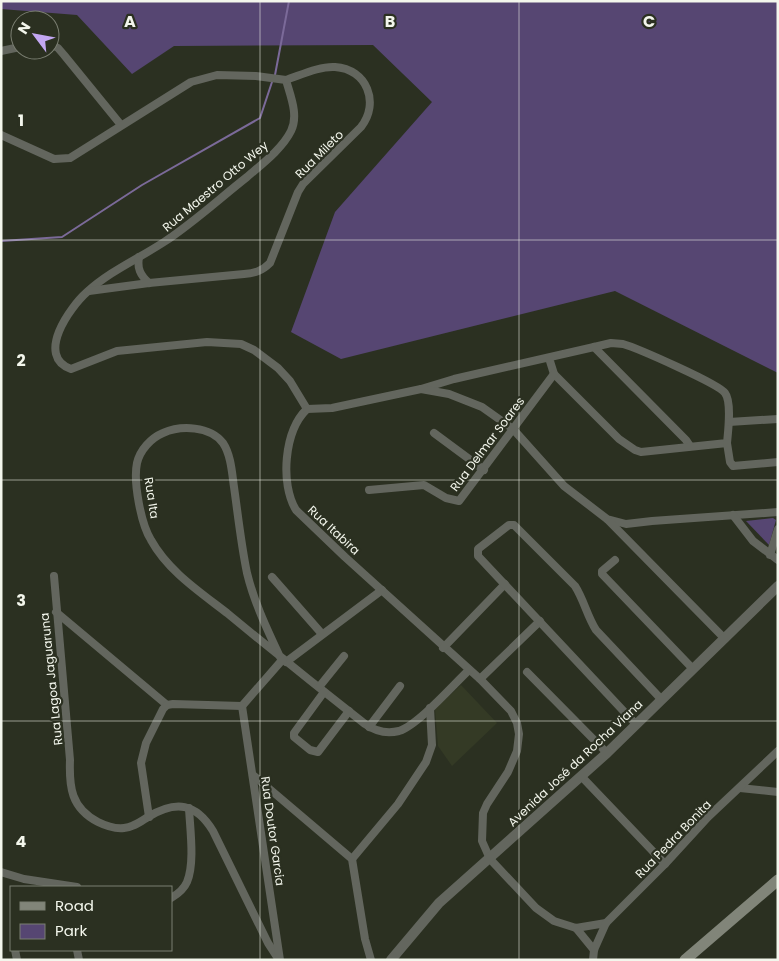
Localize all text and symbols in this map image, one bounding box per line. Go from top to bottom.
north arrow [10,10,60,60]
text: A [124,10,136,33]
text: B [385,10,395,33]
text: C [643,10,655,33]
text: N [13,18,35,38]
text: 1 [18,109,24,132]
street label: Rua Mileto [291,126,347,182]
street label: Rua Maestro Otto Wey [159,137,272,235]
text: 2 [16,349,26,372]
street label: Rua Delmar Soares [446,393,528,495]
street label: Rua Ita [140,476,164,520]
street label: Rua Itabira [304,501,364,559]
text: 3 [16,589,26,612]
street label: Rua Lagoa Jaguaruna [36,612,66,746]
street label: Avenida José da Rocha Viana [504,696,646,830]
street label: Rua Doutor Garcia [257,775,289,887]
street label: Rua Pedra Bonita [631,796,715,882]
text: 4 [16,830,27,853]
legend [10,886,172,951]
text: Road [55,895,94,916]
text: Park [55,920,87,941]

